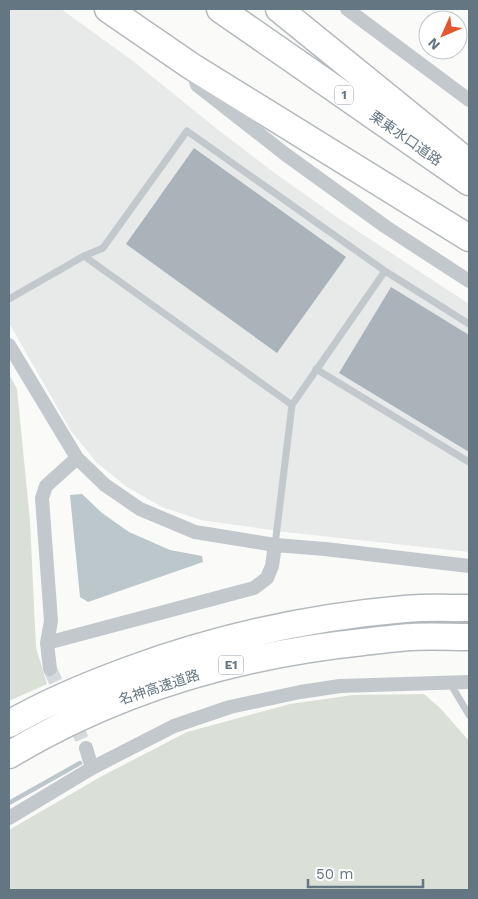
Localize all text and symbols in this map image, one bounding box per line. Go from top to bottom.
north arrow [418,10,468,60]
text: N [424,35,443,54]
road number: 1 [335,86,353,104]
street label: 栗東水口道路 [367,107,445,169]
road number: E1 [218,656,244,674]
street label: 名神高速道路 [117,666,201,708]
scale bar [308,856,423,888]
text: 50 m [316,865,353,883]

